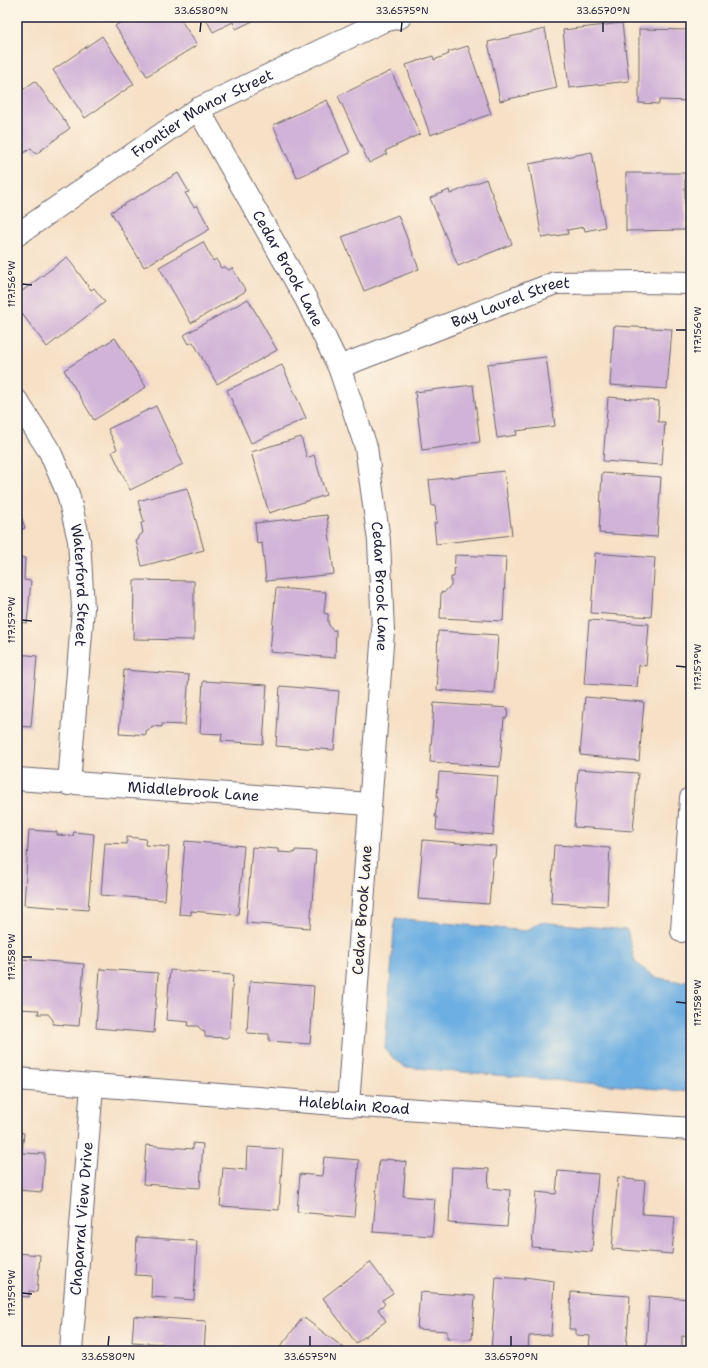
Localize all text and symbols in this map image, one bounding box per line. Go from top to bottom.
text: 33.6580°N [174,4,228,17]
text: 33.6575°N [375,4,429,17]
text: 33.6570°N [576,4,630,17]
street label: Frontier Manor Street [127,65,276,162]
street label: Cedar Brook Lane [248,207,328,330]
text: 117.156°W [5,260,18,308]
street label: Bay Laurel Street [448,273,570,332]
text: 117.156°W [691,306,704,354]
street label: Cedar Brook Lane [366,520,393,652]
street label: Waterford Street [65,522,93,647]
text: 117.157°W [5,596,18,643]
text: 117.157°W [691,643,704,690]
street label: Middlebrook Lane [127,777,260,806]
street label: Cedar Brook Lane [347,844,377,976]
text: 117.158°W [5,933,18,981]
text: 117.158°W [691,979,704,1027]
street label: Haleblain Road [298,1091,411,1119]
street label: Chaparral View Drive [65,1141,98,1296]
text: 117.159°W [5,1269,18,1316]
text: 33.6580°N [81,1350,135,1363]
text: 33.6575°N [283,1350,337,1363]
text: 33.6570°N [484,1350,538,1363]

